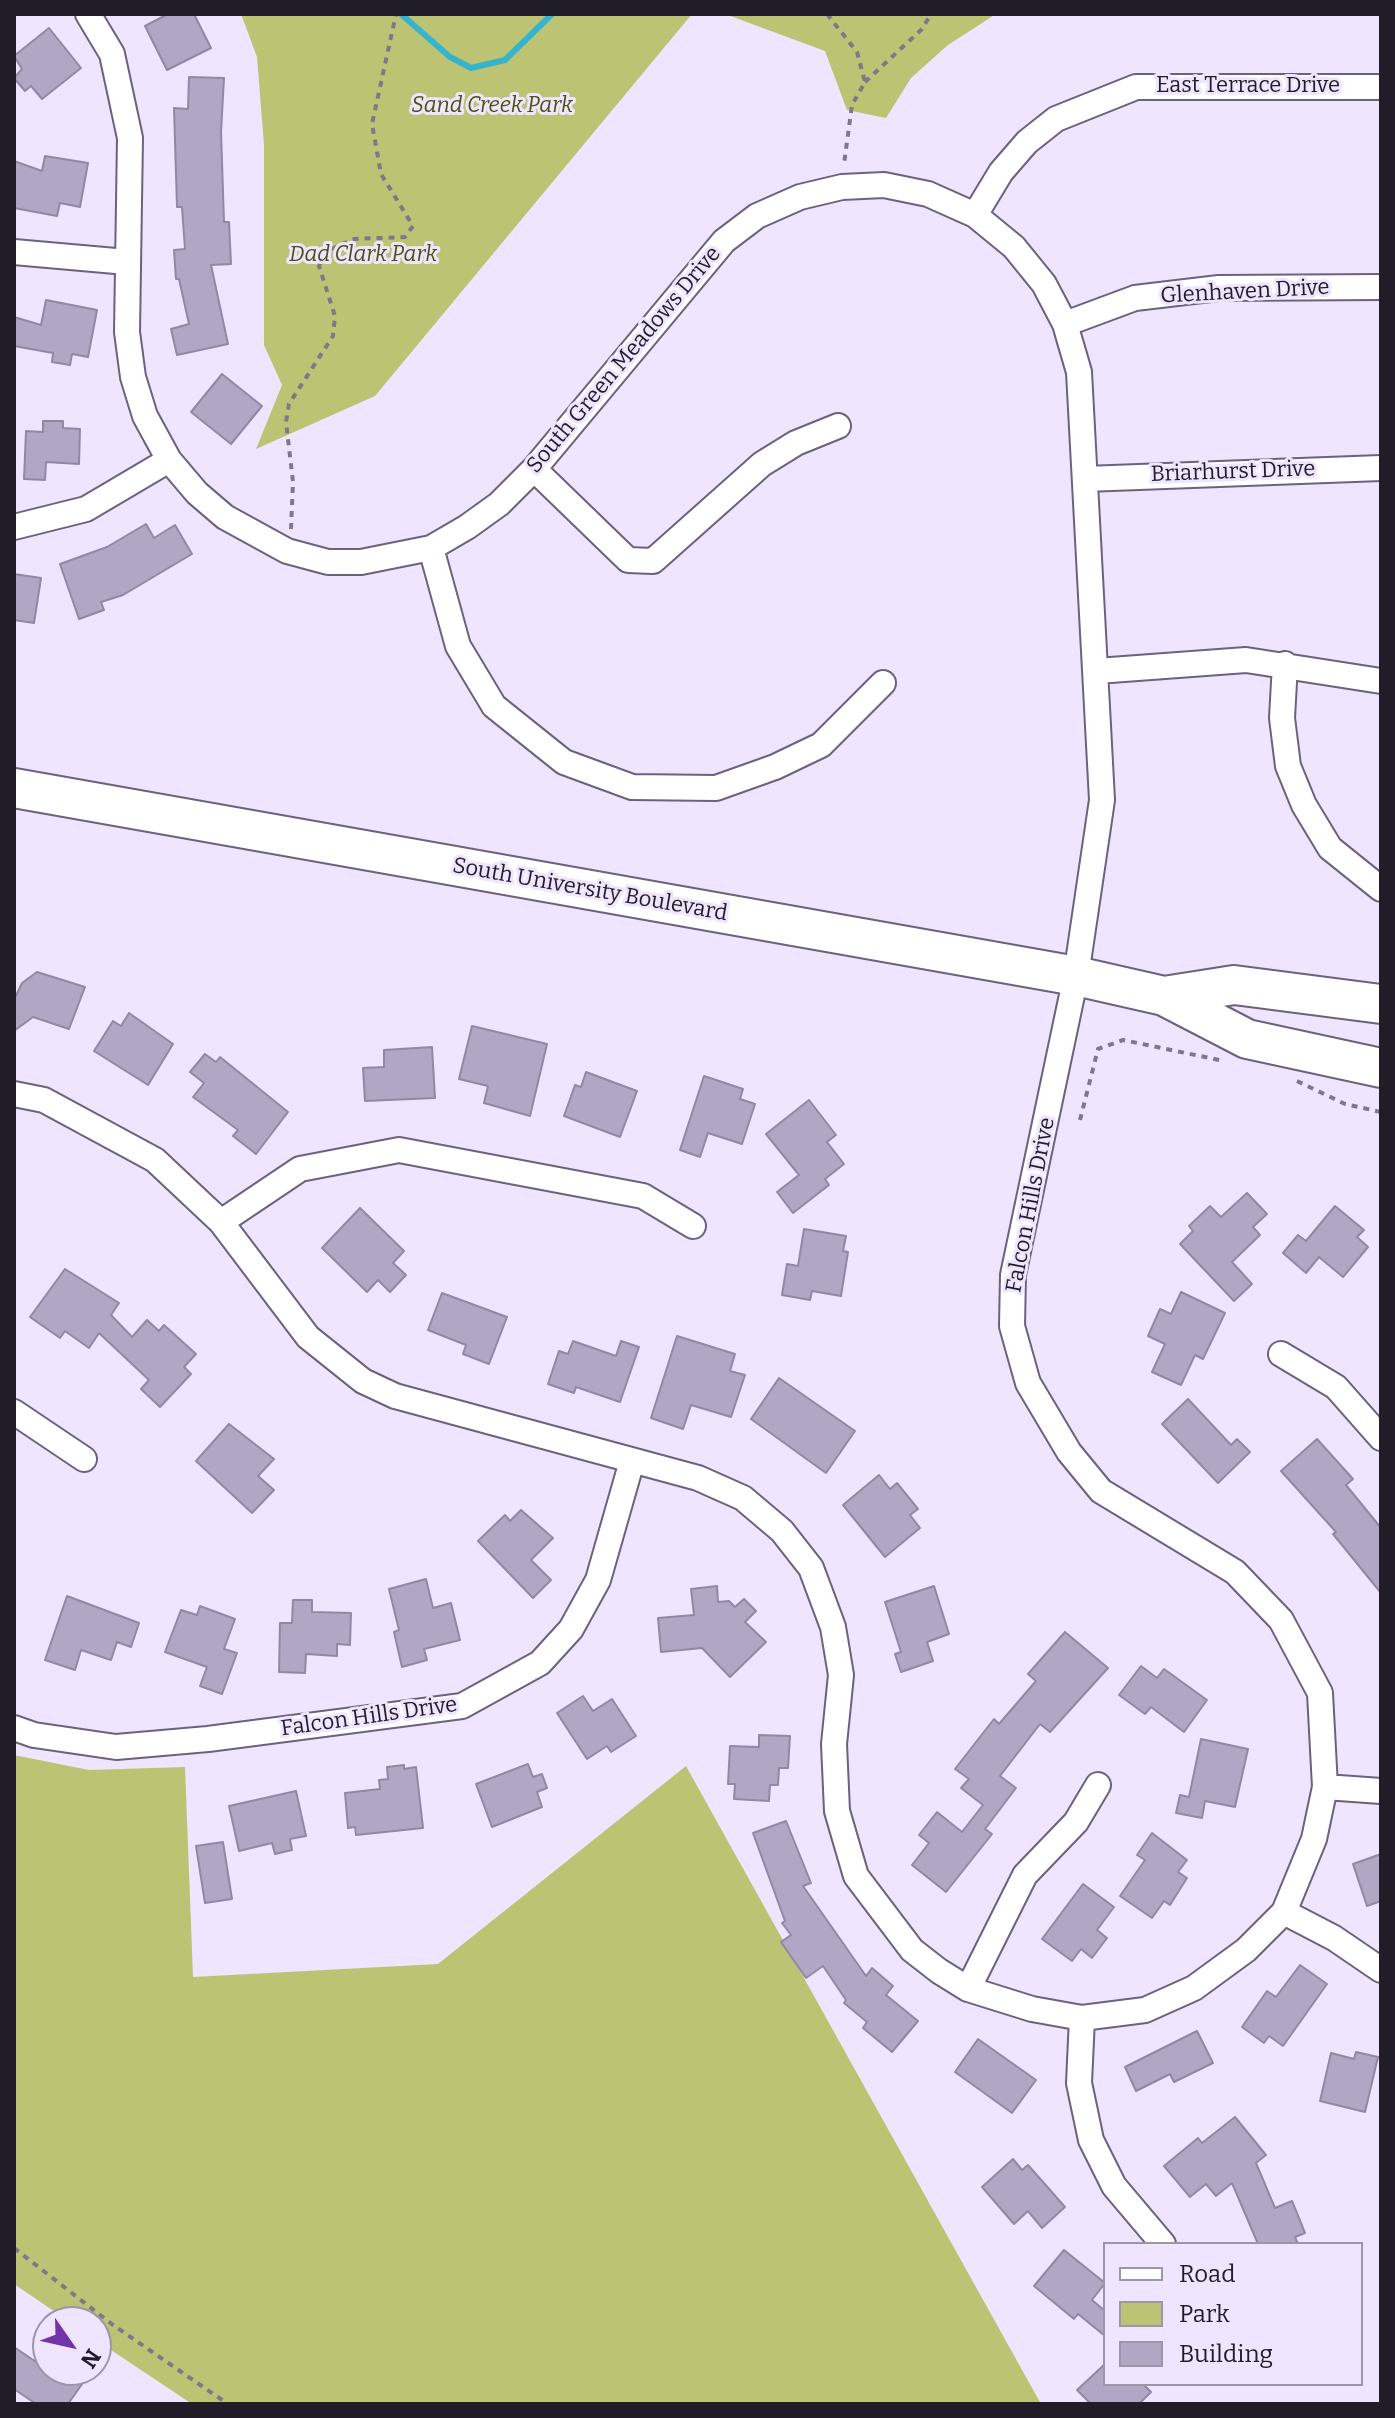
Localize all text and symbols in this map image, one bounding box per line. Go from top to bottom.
street label: East Terrace Drive [1156,73,1340,99]
park label: Sand Creek Park [411,93,573,119]
street label: South Green Meadows Drive [521,241,727,479]
park label: Dad Clark Park [289,242,437,268]
street label: Glenhaven Drive [1160,274,1330,310]
street label: Briarhurst Drive [1150,456,1316,488]
street label: South University Boulevard [450,853,730,927]
street label: Falcon Hills Drive [1001,1115,1061,1295]
street label: Falcon Hills Drive [279,1692,459,1742]
legend [1103,2242,1363,2386]
text: Road [1179,2260,1235,2288]
text: Park [1179,2300,1230,2328]
north arrow [32,2306,112,2386]
text: Building [1179,2340,1273,2368]
text: N [75,2344,107,2373]

